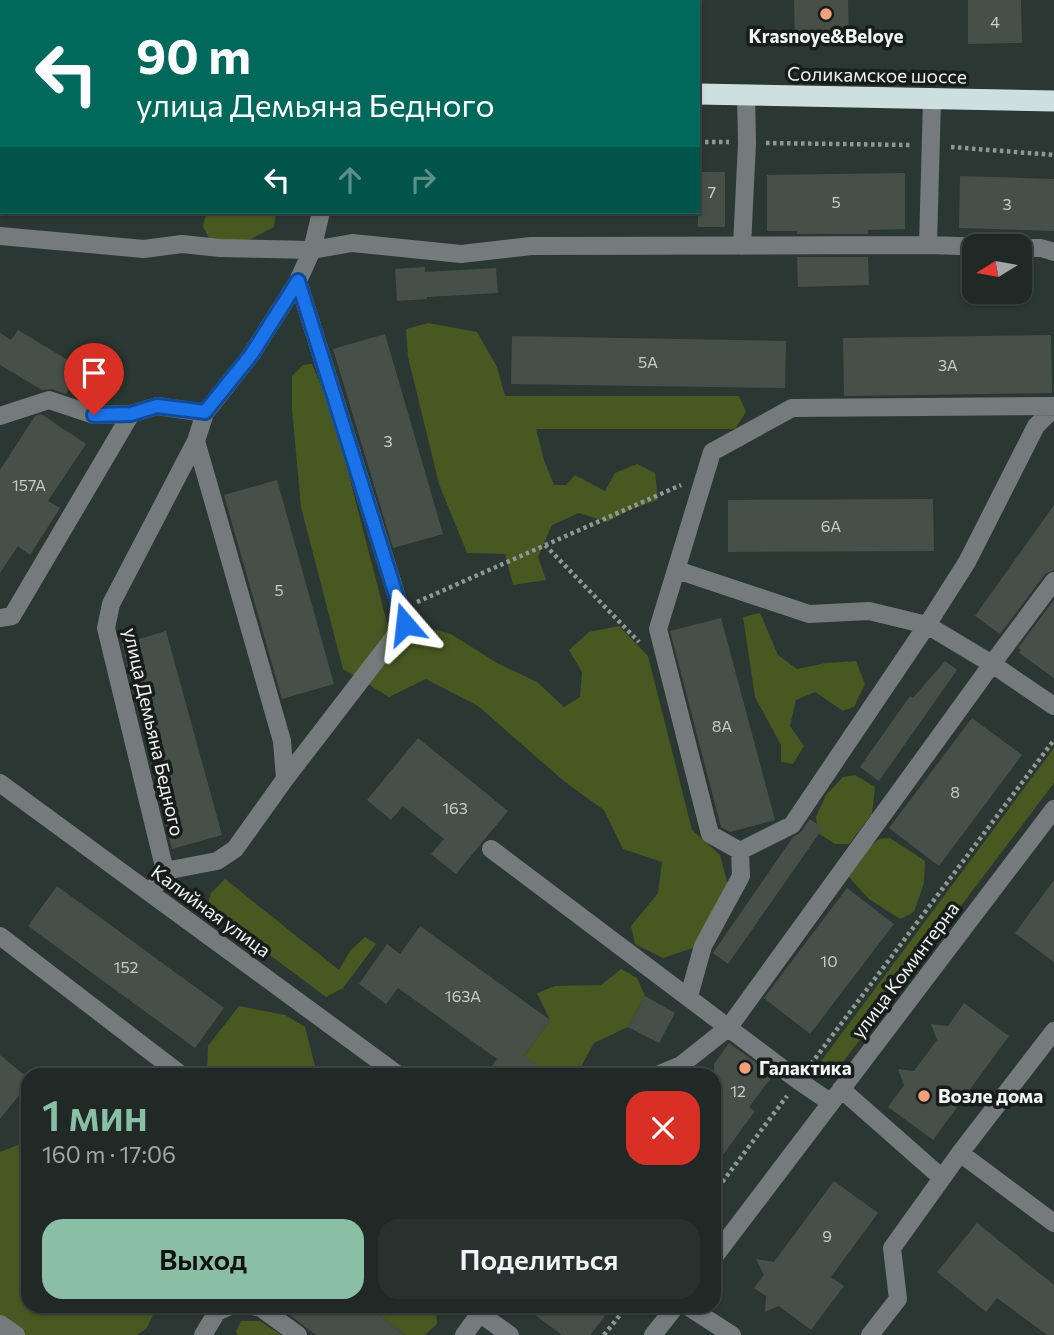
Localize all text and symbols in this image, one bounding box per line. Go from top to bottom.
marker: Krasnoye&Beloye [818,6,834,22]
house number: 4 [990,12,1000,31]
text: 90 m [136,24,251,84]
place label: Krasnoye&Beloye [748,24,904,47]
icon: left [21,28,112,119]
street label: Соликамское шоссе [787,61,967,88]
text: улица Демьяна Бедного [136,84,495,124]
icon: left [258,161,296,199]
icon: ahead [331,161,369,199]
icon: right [404,161,442,199]
house number: 7 [708,182,716,201]
house number: 5 [831,192,841,211]
house number: 3 [1002,194,1012,213]
north arrow [962,234,1032,304]
map controls [962,234,1032,304]
pin [64,343,124,415]
house number: 5А [638,352,658,371]
icon: arrive [75,354,113,392]
house number: 3А [938,355,958,374]
house number: 3 [383,431,393,450]
house number: 157А [12,475,46,494]
house number: 6А [821,516,841,535]
house number: 5 [274,580,284,599]
position arrow [368,587,442,661]
street label: улица Демьяна Бедного [119,626,190,838]
house number: 8А [712,716,732,735]
house number: 8 [950,782,960,801]
house number: 163 [442,798,468,817]
street label: Калийная улица [147,860,275,962]
street label: улица Коминтерна [846,897,963,1042]
house number: 10 [820,951,838,970]
house number: 152 [114,957,139,976]
house number: 163А [445,986,481,1005]
place label: Галактика [759,1056,852,1079]
marker: Галактика [737,1060,753,1076]
house number: 12 [730,1081,746,1100]
place label: Возле дома [938,1084,1043,1107]
text: 1 мин [42,1088,148,1140]
marker: Возле дома [916,1088,932,1104]
button: close [626,1091,700,1165]
text: 160 m · 17:06 [42,1140,176,1168]
button: Выход [42,1219,364,1299]
button: Поделиться [378,1219,700,1299]
house number: 9 [822,1226,832,1245]

